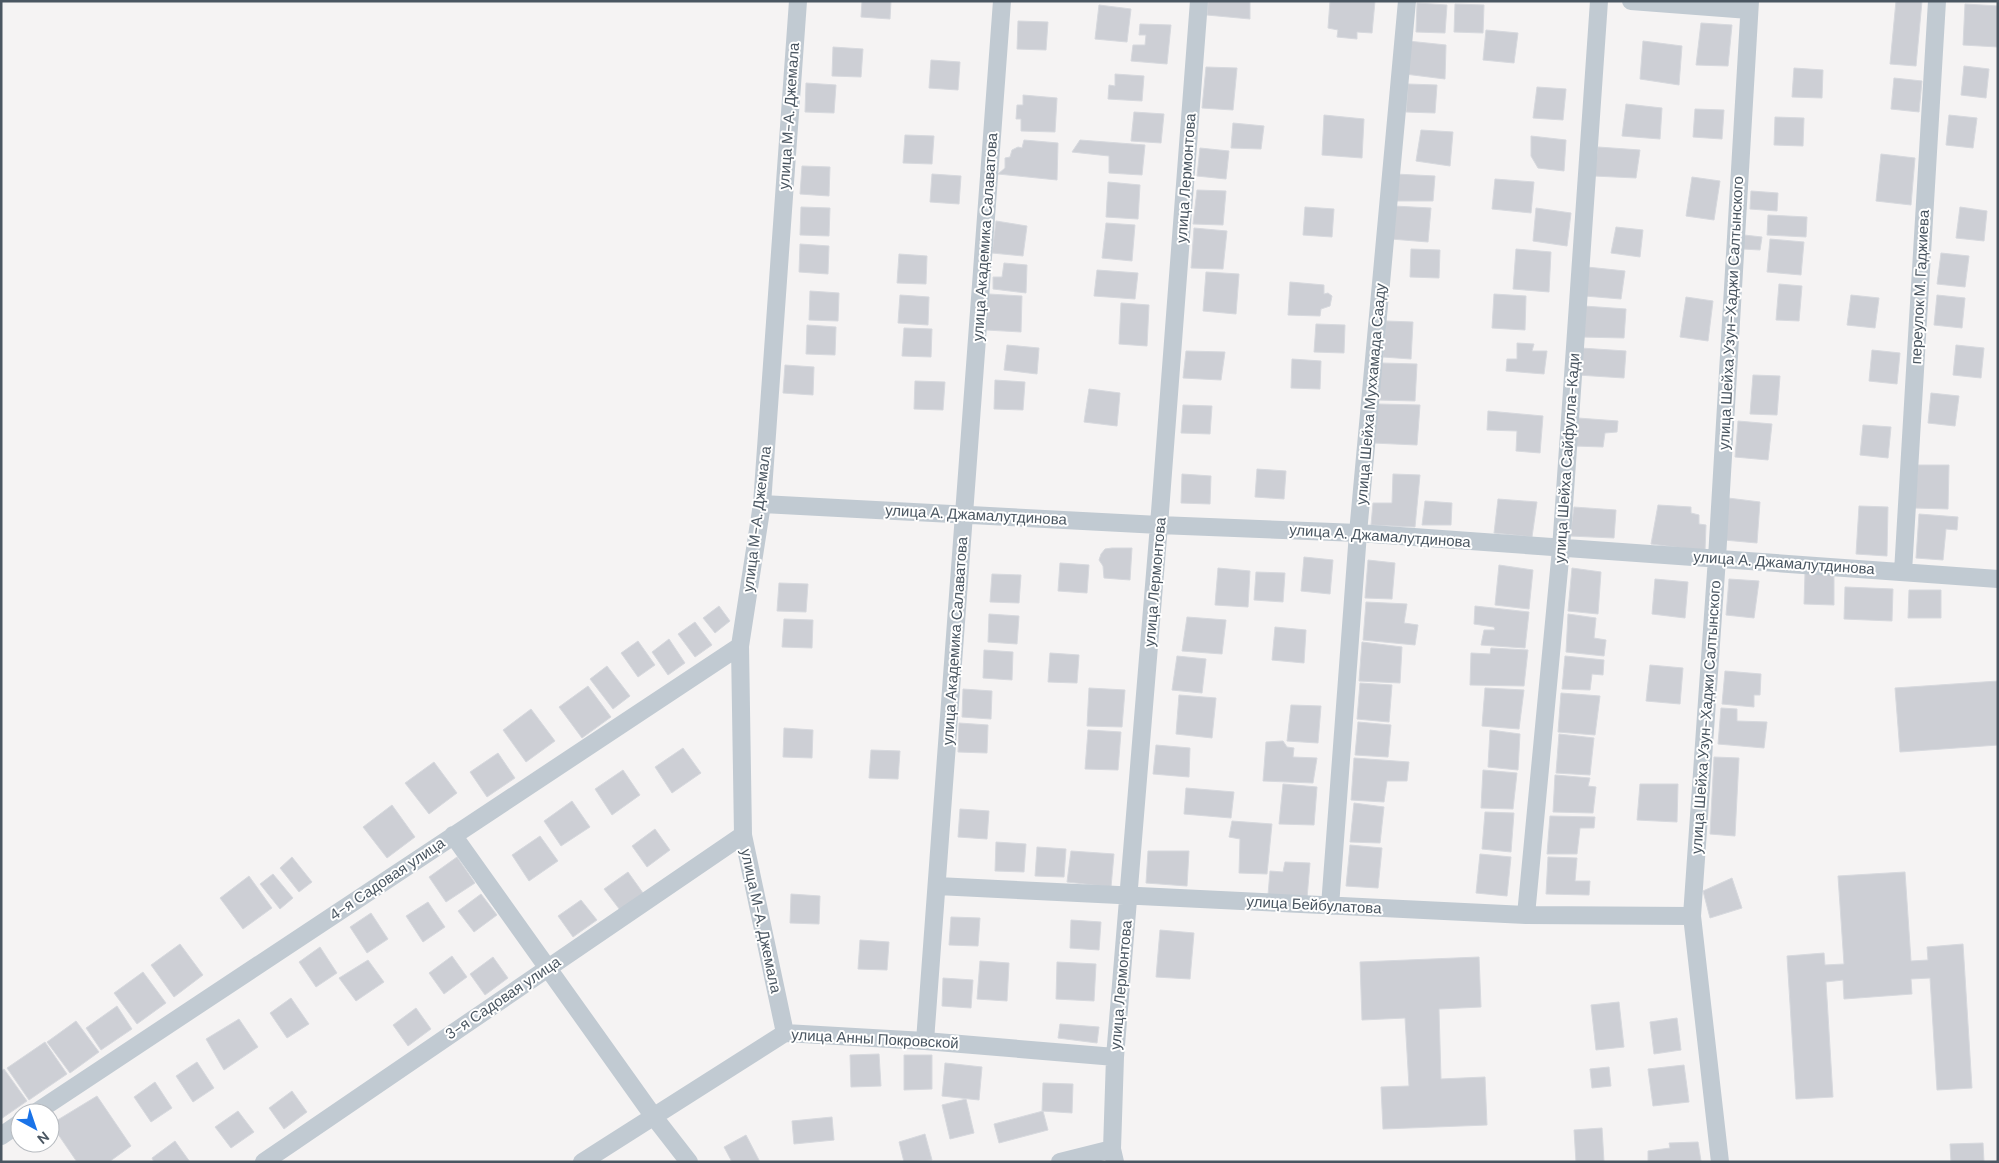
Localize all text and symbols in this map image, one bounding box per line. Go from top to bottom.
street label: улица М-А. Джемала [774,41,804,190]
street label: улица Лермонтова [1171,112,1201,243]
street label: улица Академика Салаватова [968,131,1002,342]
street label: улица Шейха Узун-Хаджи Салтынского [1714,176,1748,450]
street label: переулок М. Гаджиева [1906,209,1934,365]
street label: улица Шейха Муххамада Сааду [1351,282,1391,506]
street label: улица Шейха Сайфулла-Кади [1550,352,1584,564]
street label: улица М-А. Джемала [738,444,776,593]
street label: улица А. Джамалутдинова [885,500,1068,530]
street label: улица Лермонтова [1139,516,1171,648]
street label: улица А. Джамалутдинова [1289,520,1472,552]
street label: улица Академика Салаватова [938,535,972,746]
street label: улица А. Джамалутдинова [1693,547,1876,579]
street label: улица Шейха Узун-Хаджи Салтынского [1686,580,1726,854]
street label: 4-я Садовая улица [325,833,449,925]
street label: улица М-А. Джемала [736,847,786,996]
street label: улица Бейбулатова [1246,891,1383,919]
street label: улица Лермонтова [1105,919,1137,1051]
street label: 3-я Садовая улица [441,952,565,1044]
street label: улица Анны Покровской [791,1025,959,1053]
north arrow [10,1103,60,1153]
text: N [34,1128,53,1148]

